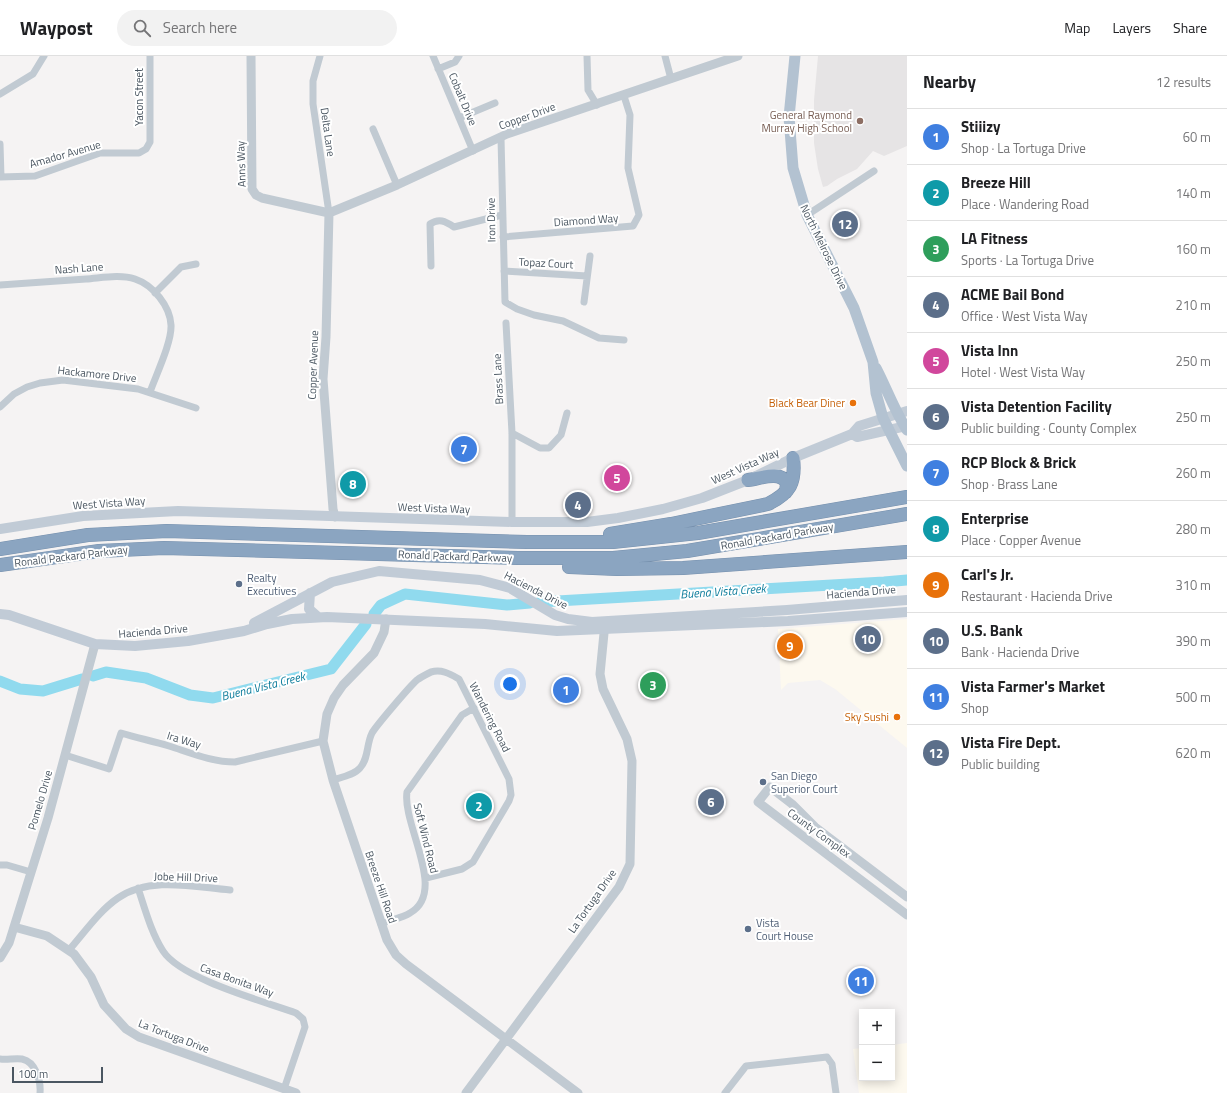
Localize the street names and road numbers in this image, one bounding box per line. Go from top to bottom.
street label: Yacon Street [131,68,147,126]
street label: Cobalt Drive [445,70,481,128]
street label: Copper Drive [496,98,558,134]
street label: Delta Lane [317,107,339,158]
street label: Amador Avenue [27,136,103,172]
street label: Anns Way [232,140,250,187]
street label: Iron Drive [483,197,499,242]
street label: North Melrose Drive [796,202,852,293]
street label: Diamond Way [553,210,619,230]
street label: Topaz Court [518,254,574,272]
street label: Nash Lane [54,258,104,278]
street label: Copper Avenue [304,330,322,400]
street label: Brass Lane [489,353,507,405]
street label: Hackamore Drive [57,362,138,386]
street label: West Vista Way [709,444,782,488]
street label: West Vista Way [72,492,146,514]
street label: West Vista Way [397,499,471,517]
street label: Ronald Packard Parkway [719,518,835,554]
street label: Ronald Packard Parkway [13,541,129,571]
street label: Ronald Packard Parkway [398,546,513,566]
street label: Hacienda Drive [501,567,571,613]
street label: Hacienda Drive [826,581,897,603]
street label: Hacienda Drive [118,620,189,642]
street label: Wandering Road [466,679,515,755]
street label: Ira Way [165,727,204,753]
street label: Pomelo Drive [24,768,56,832]
street label: Soft Wind Road [410,801,442,875]
street label: County Complex [784,805,854,861]
street label: Breeze Hill Road [361,849,401,926]
street label: La Tortuga Drive [564,865,620,936]
street label: Jobe Hill Drive [154,868,219,886]
street label: Casa Bonita Way [198,959,277,1001]
street label: La Tortuga Drive [136,1015,212,1057]

